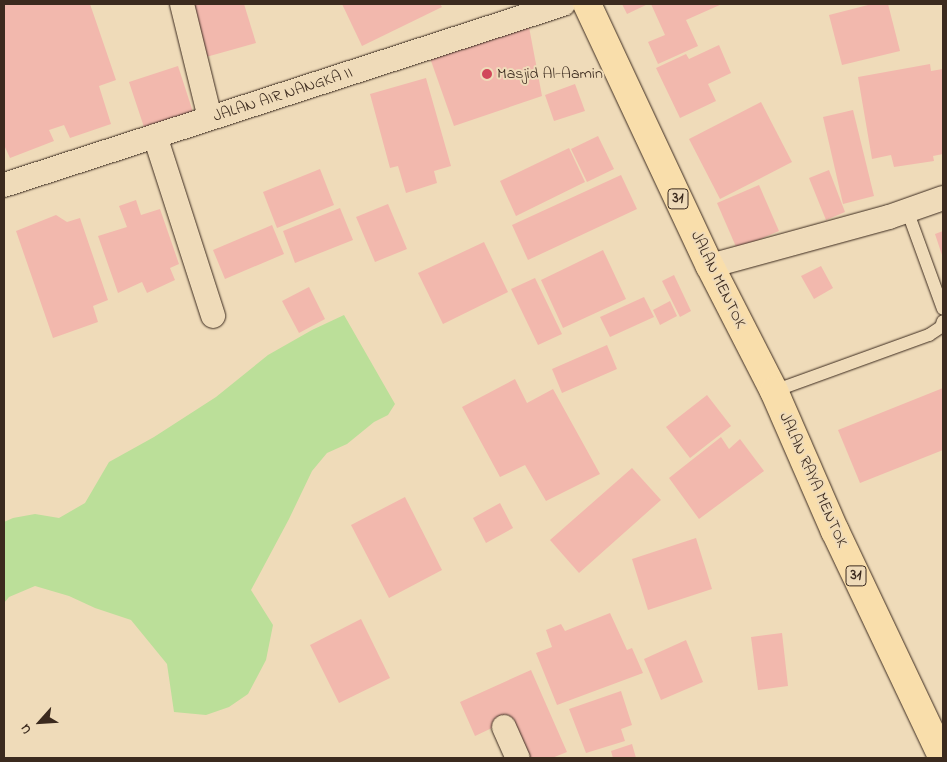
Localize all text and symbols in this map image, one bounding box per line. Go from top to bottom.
street label: JALAN AIR NANGKA II [211,63,355,127]
place label: Masjid Al-Aamin [497,64,603,84]
marker: Masjid Al-Aamin [481,68,493,80]
road number: 31 [667,186,689,212]
street label: JALAN MENTOK [686,228,750,332]
street label: JALAN RAYA MENTOK [775,410,851,550]
road number: 31 [845,564,867,588]
north arrow [15,697,65,747]
text: U [15,720,37,737]

